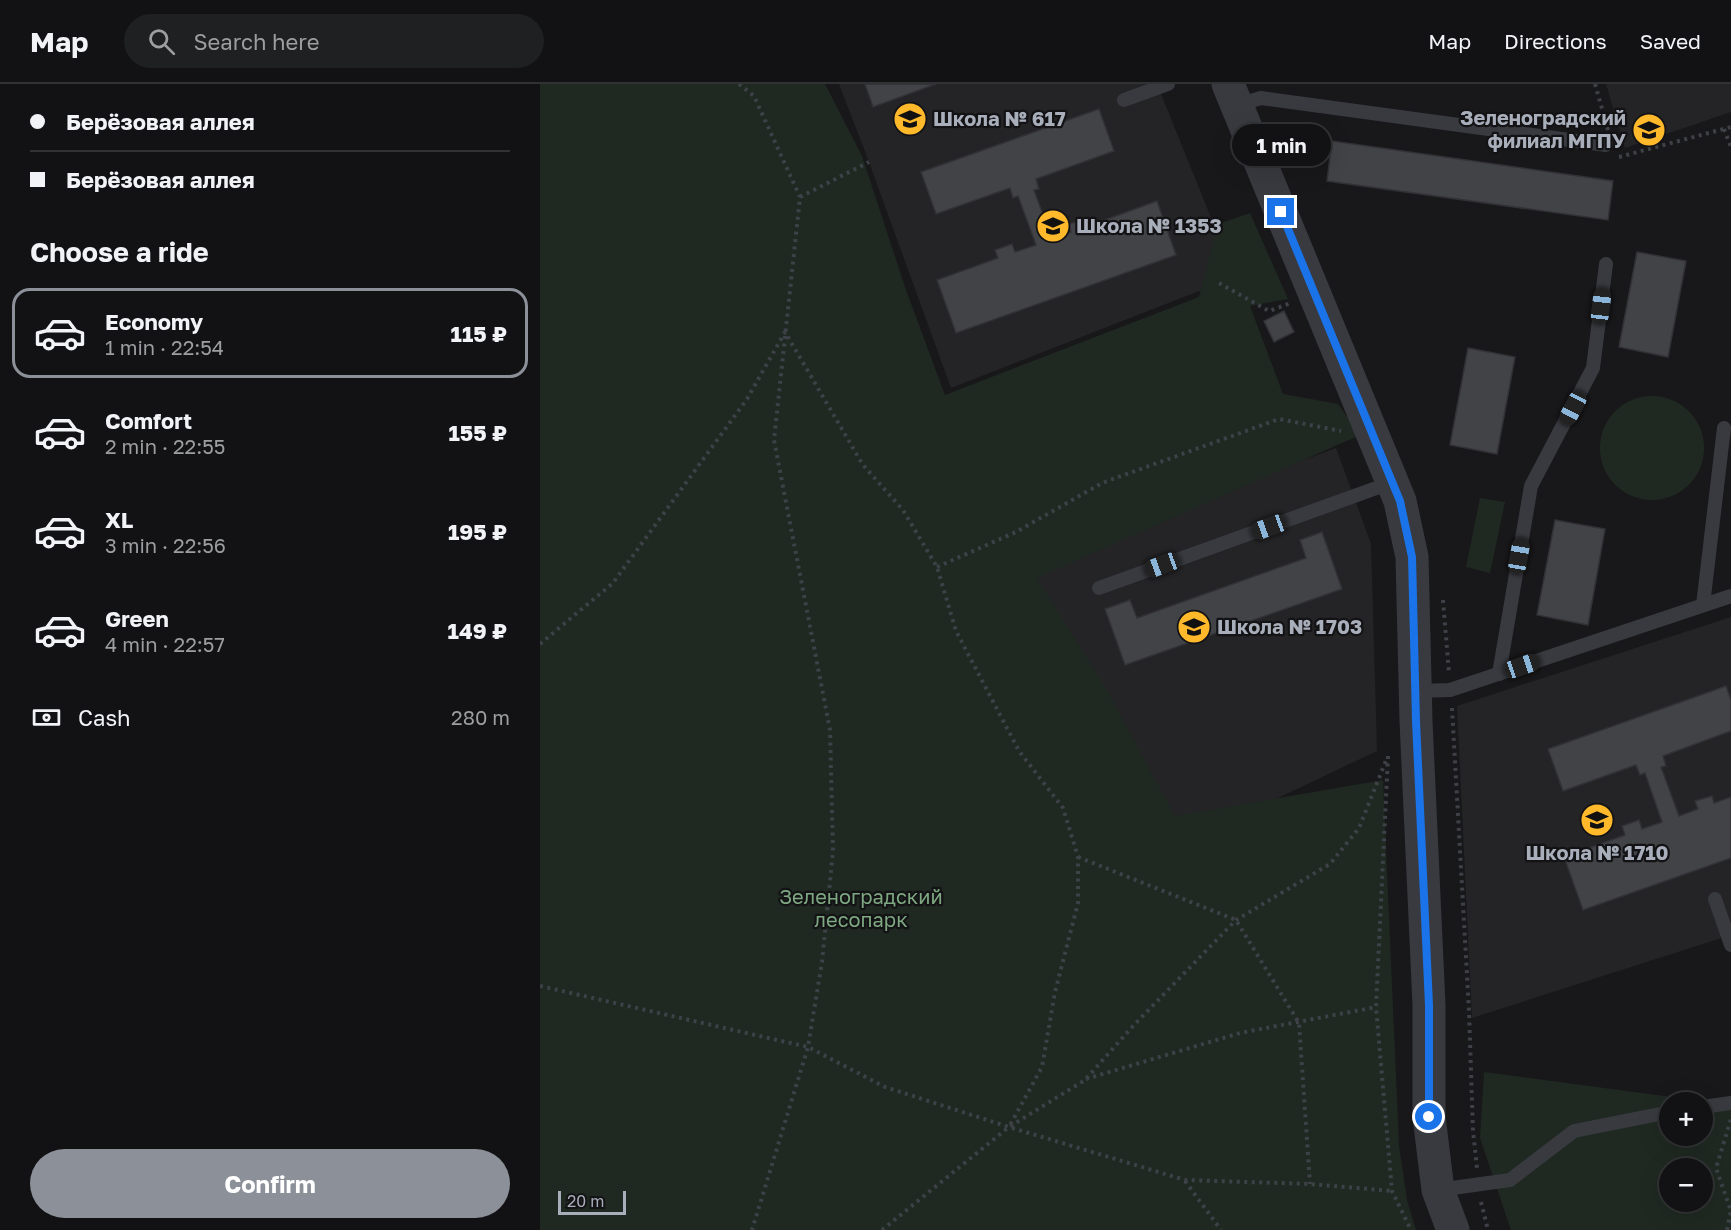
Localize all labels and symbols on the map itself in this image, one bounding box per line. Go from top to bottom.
school or university icon: Школа № 617 [892,101,928,137]
place label: Зеленоградский филиал МГПУ [1460,105,1626,152]
place label: Школа № 617 [933,106,1066,130]
school or university icon: Зеленоградский филиал МГПУ [1631,112,1667,148]
callout: 1 min [1232,125,1330,167]
route end [1267,198,1294,225]
school or university icon: Школа № 1353 [1035,208,1071,244]
place label: Школа № 1353 [1076,213,1222,237]
car [1590,287,1612,325]
car [1557,388,1589,428]
car [1249,512,1289,542]
car [1507,537,1531,575]
car [1142,550,1182,580]
school or university icon: Школа № 1703 [1176,609,1212,645]
place label: Школа № 1703 [1217,614,1362,638]
car [1502,652,1542,680]
school or university icon: Школа № 1710 [1579,802,1615,838]
place label: Школа № 1710 [1525,840,1669,864]
park label: Зеленоградский лесопарк [779,884,943,931]
route start [1415,1103,1442,1130]
scale bar [558,1188,626,1216]

